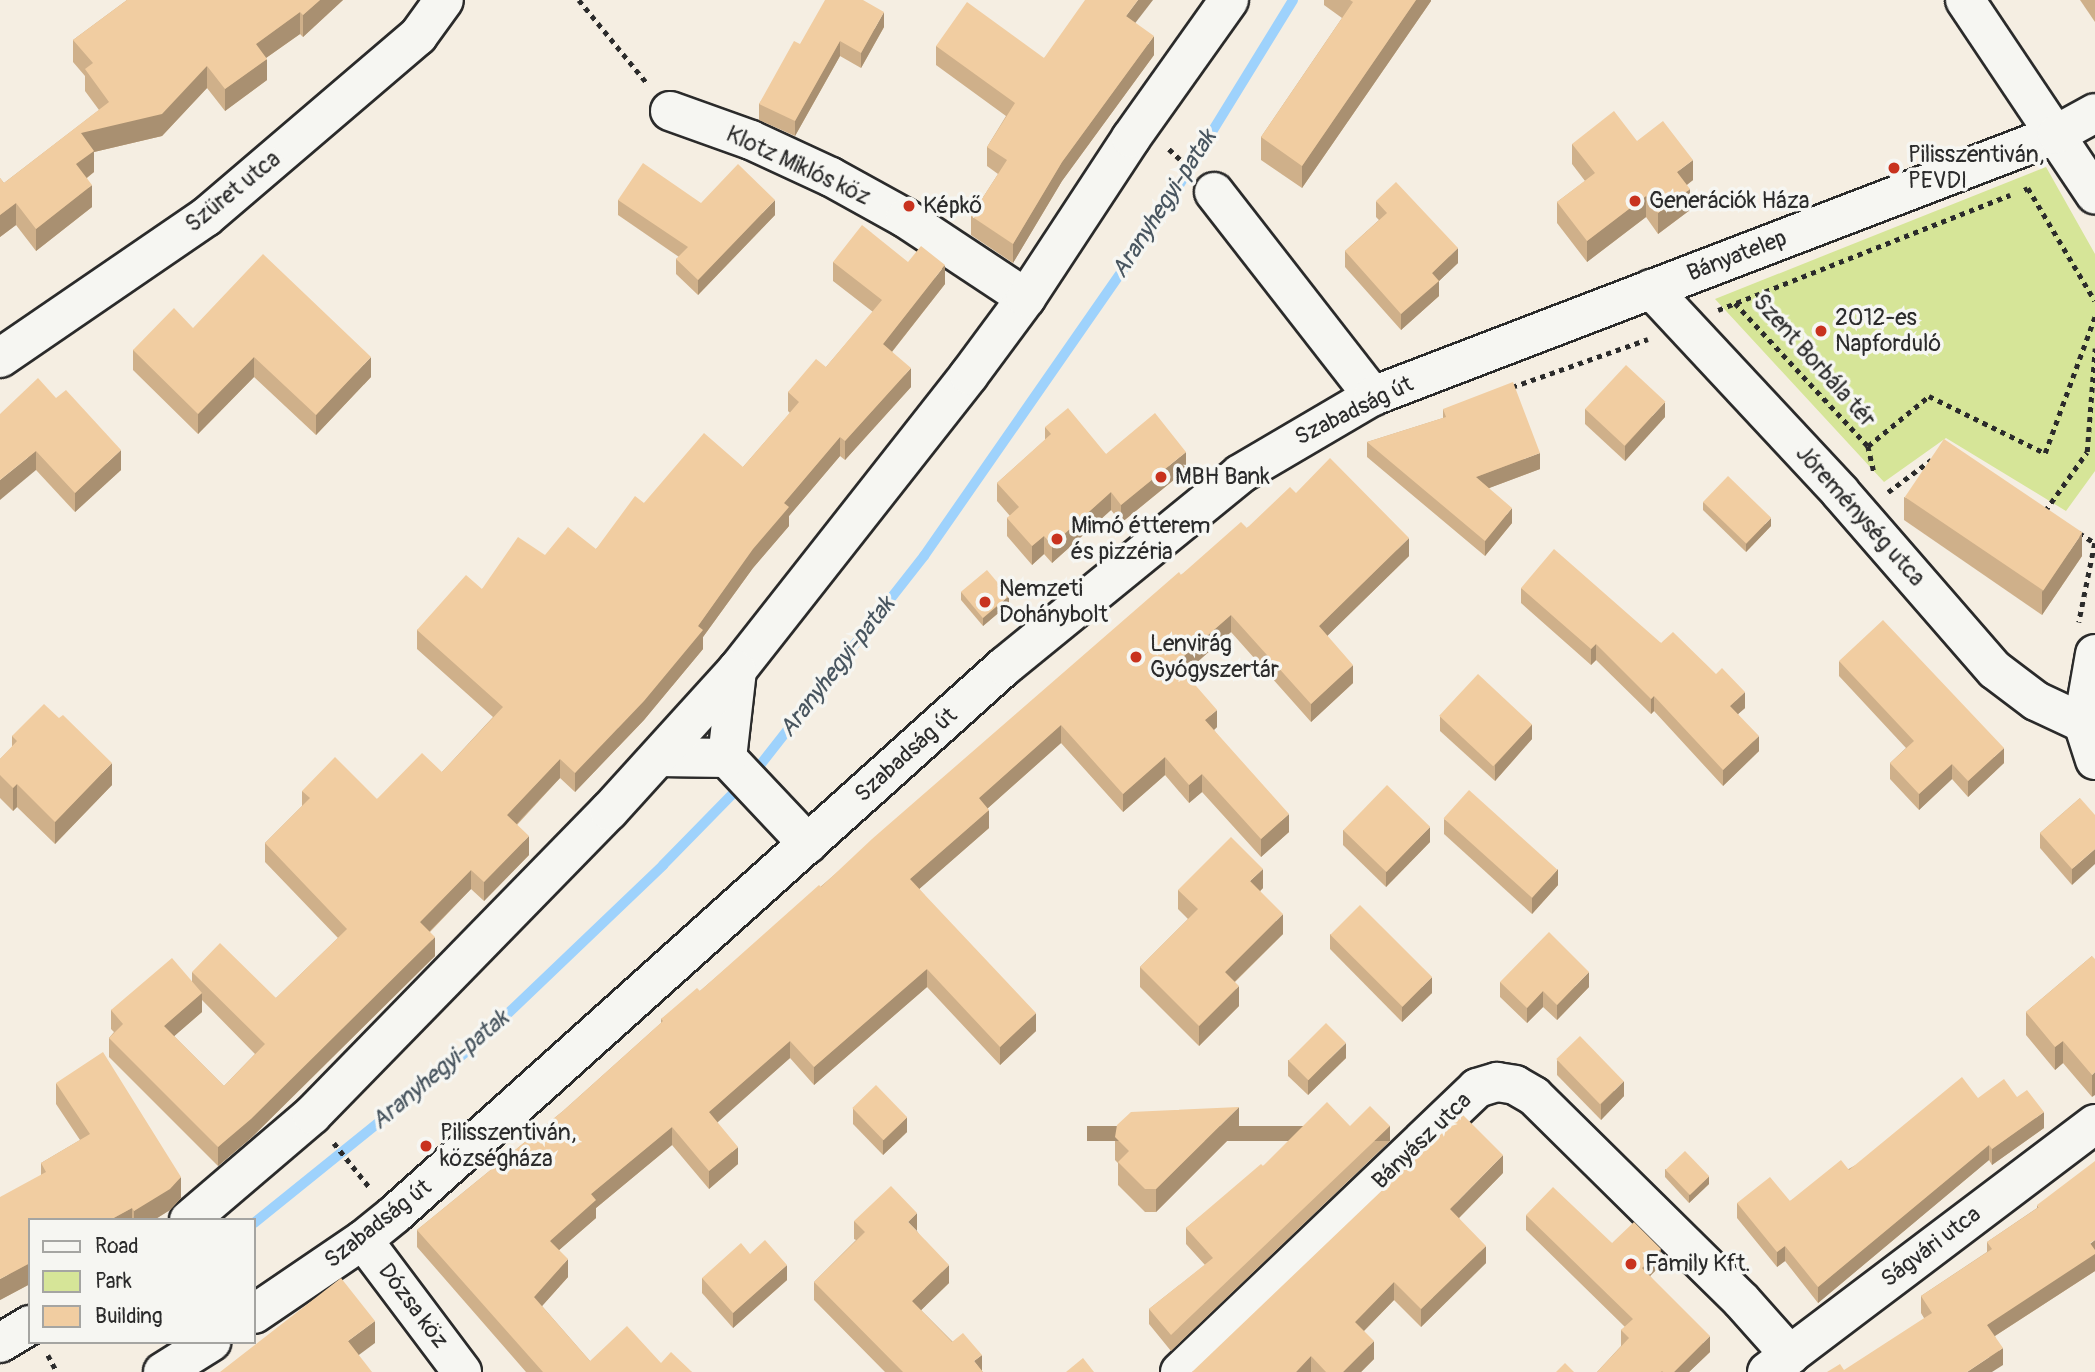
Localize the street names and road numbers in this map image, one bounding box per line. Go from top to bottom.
street label: Klotz Miklós köz [722,121,874,211]
street label: Szüret utca [180,145,286,239]
street label: Bányatelep [1683,224,1791,288]
street label: Szent Borbála tér [1747,289,1881,433]
street label: Szabadság út [1290,371,1418,451]
street label: Jóreménység utca [1790,440,1930,592]
street label: Szabadság út [849,702,963,808]
street label: Bányász utca [1367,1087,1477,1195]
street label: Szabadság út [319,1174,437,1274]
street label: Ságvári utca [1876,1201,1986,1293]
street label: Dózsa köz [372,1258,454,1354]

